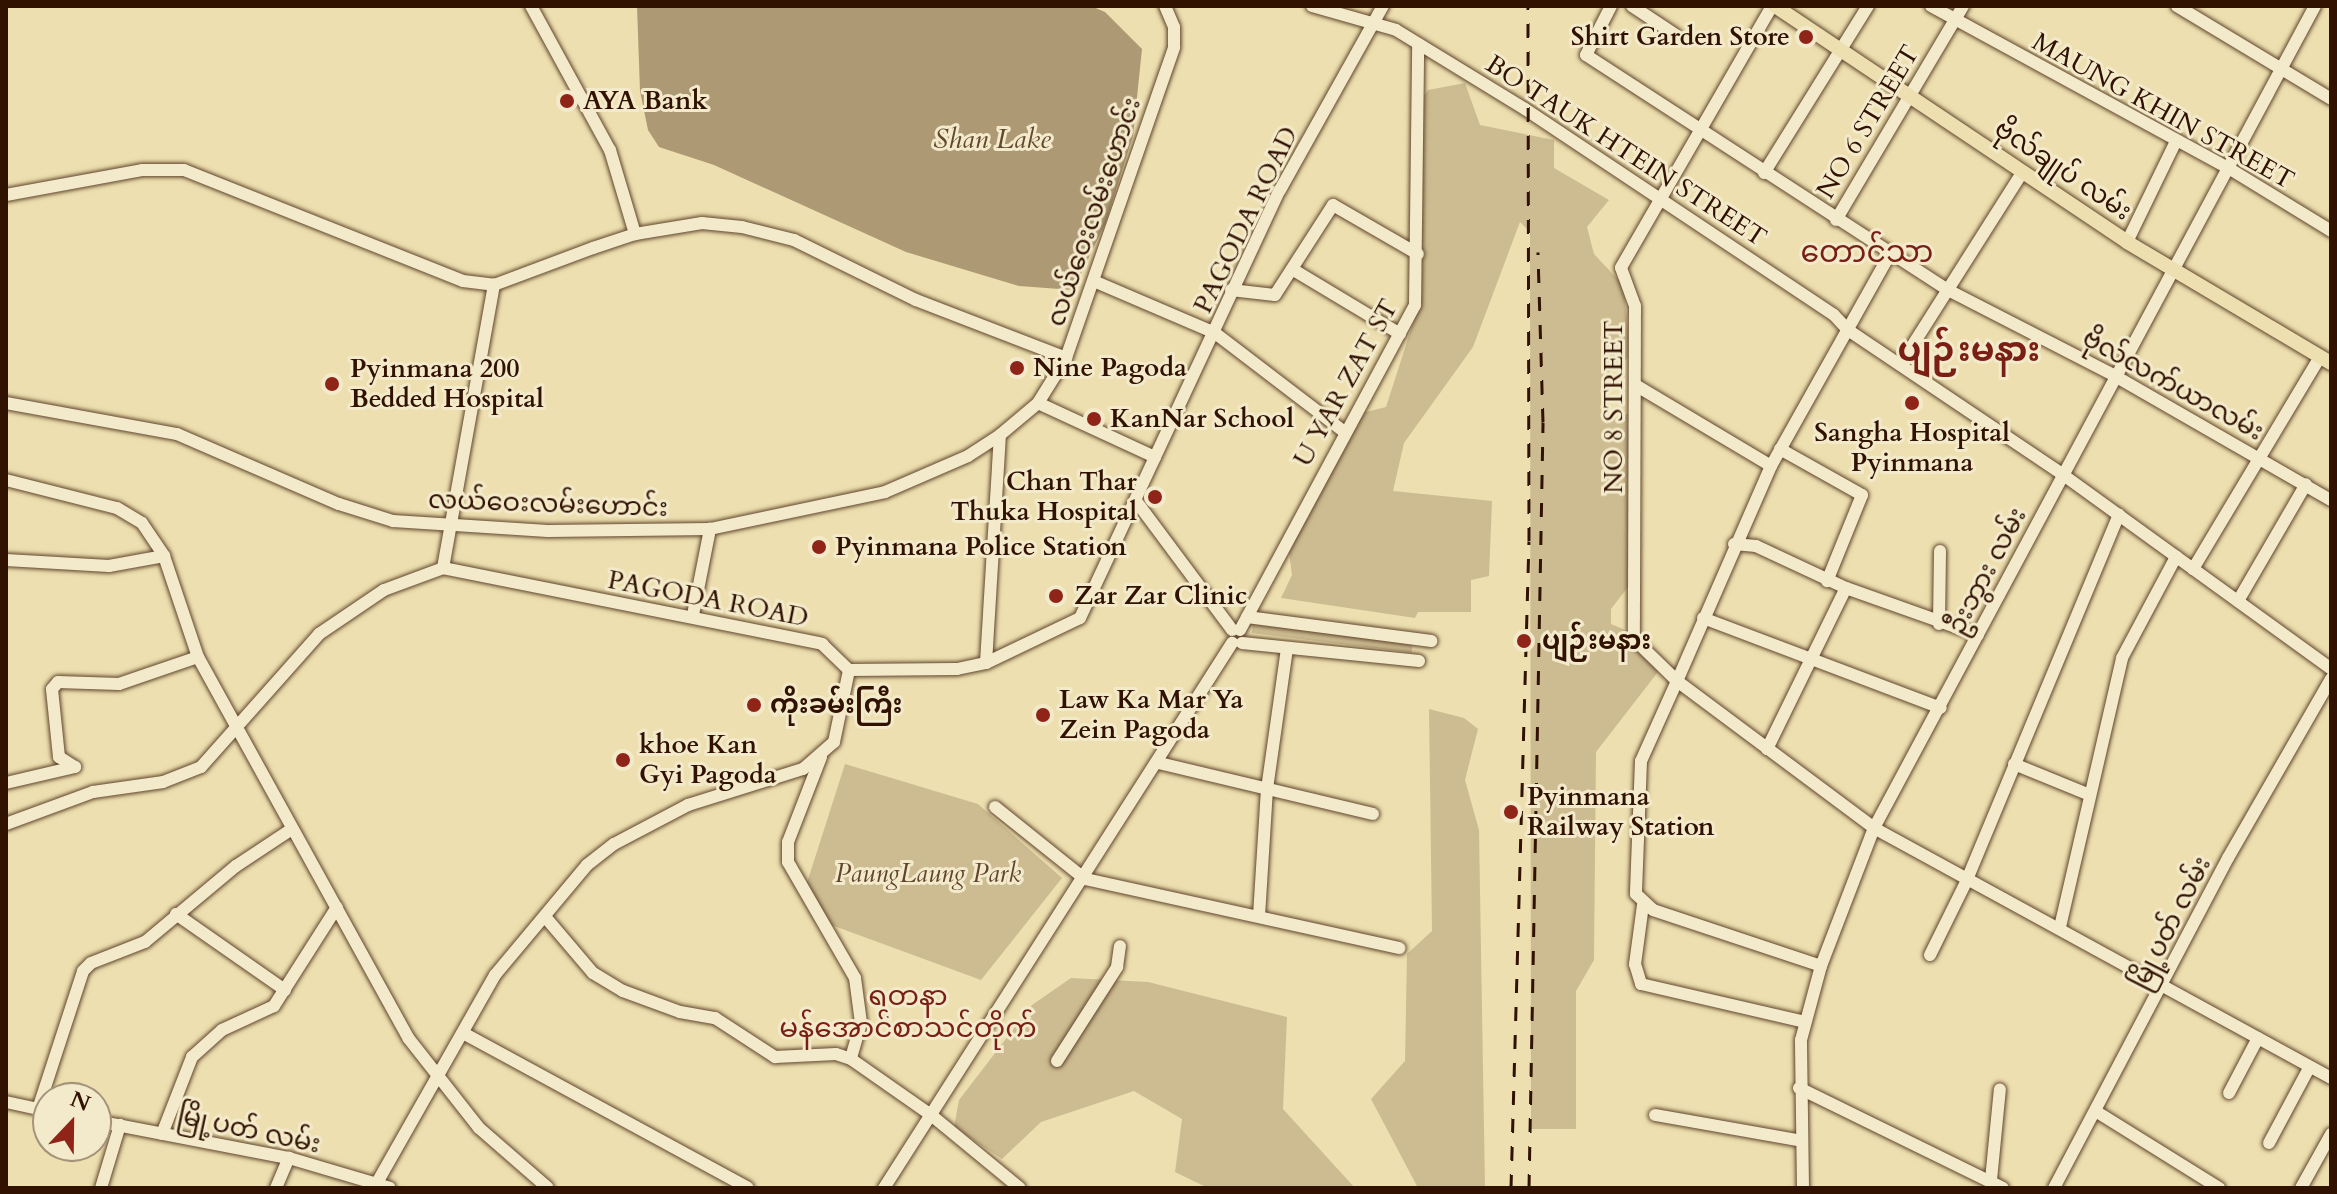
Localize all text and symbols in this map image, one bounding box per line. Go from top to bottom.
place label: Shirt Garden Store [1571,21,1790,53]
street label: MAUNG KHIN STREET [2027,26,2299,196]
marker: Shirt Garden Store [1797,28,1815,46]
street label: NO 6 STREET [1810,40,1926,204]
street label: BO TAUK HTEIN STREET [1480,48,1772,254]
place label: AYA Bank [583,85,708,117]
marker: AYA Bank [558,92,576,110]
street label: လယ်ဝေးလမ်းဟောင်း [1040,93,1148,331]
street label: ဗိုလ်ချုပ် လမ်း [1989,113,2137,227]
water label: Shan Lake [933,122,1051,156]
street label: PAGODA ROAD [1187,122,1305,318]
district label: တောင်သာ [1801,235,1933,271]
street label: U YAR ZAT ST [1287,294,1405,472]
street label: NO 8 STREET [1598,320,1630,494]
street label: ဗိုလ်လက်ယာလမ်း [2077,322,2269,448]
district label: ပျဉ်းမနား [1898,331,2040,371]
place label: Nine Pagoda [1033,352,1187,384]
place label: Pyinmana 200 Bedded Hospital [350,353,544,414]
marker: Nine Pagoda [1008,359,1026,377]
marker: Pyinmana 200 Bedded Hospital [321,373,343,395]
marker: Sangha Hospital Pyinmana [1901,392,1923,414]
place label: KanNar School [1110,403,1294,435]
marker: KanNar School [1085,410,1103,428]
place label: Sangha Hospital Pyinmana [1814,417,2010,478]
place label: Chan Thar Thuka Hospital [950,466,1137,528]
street label: လယ်ဝေးလမ်းဟောင်း [428,484,668,524]
marker: Chan Thar Thuka Hospital [1144,486,1166,508]
street label: ဦးဘွား လမ်း [1941,502,2033,640]
place label: Pyinmana Police Station [835,531,1127,563]
marker: Pyinmana Police Station [810,538,828,556]
street label: PAGODA ROAD [605,564,811,634]
place label: Zar Zar Clinic [1074,580,1247,612]
marker: Zar Zar Clinic [1045,585,1067,607]
place label: ပျဉ်းမနား [1542,625,1651,657]
marker: ပျဉ်းမနား [1513,630,1535,652]
place label: Law Ka Mar Ya Zein Pagoda [1059,684,1244,746]
place label: ကိုးခမ်းကြီး [770,689,902,721]
marker: ကိုးခမ်းကြီး [745,696,763,714]
marker: Law Ka Mar Ya Zein Pagoda [1034,706,1052,724]
place label: khoe Kan Gyi Pagoda [639,729,777,790]
marker: khoe Kan Gyi Pagoda [614,751,632,769]
place label: Pyinmana Railway Station [1527,781,1715,842]
marker: Pyinmana Railway Station [1502,803,1520,821]
street label: မြို့ပတ် လမ်း [2124,851,2218,995]
park label: PaungLaung Park [835,858,1021,890]
district label: ရတနာ မန်အောင်စာသင်တိုက် [779,979,1037,1045]
north arrow [32,1082,112,1162]
text: N [66,1084,95,1119]
street label: မြို့ပတ် လမ်း [175,1100,323,1160]

